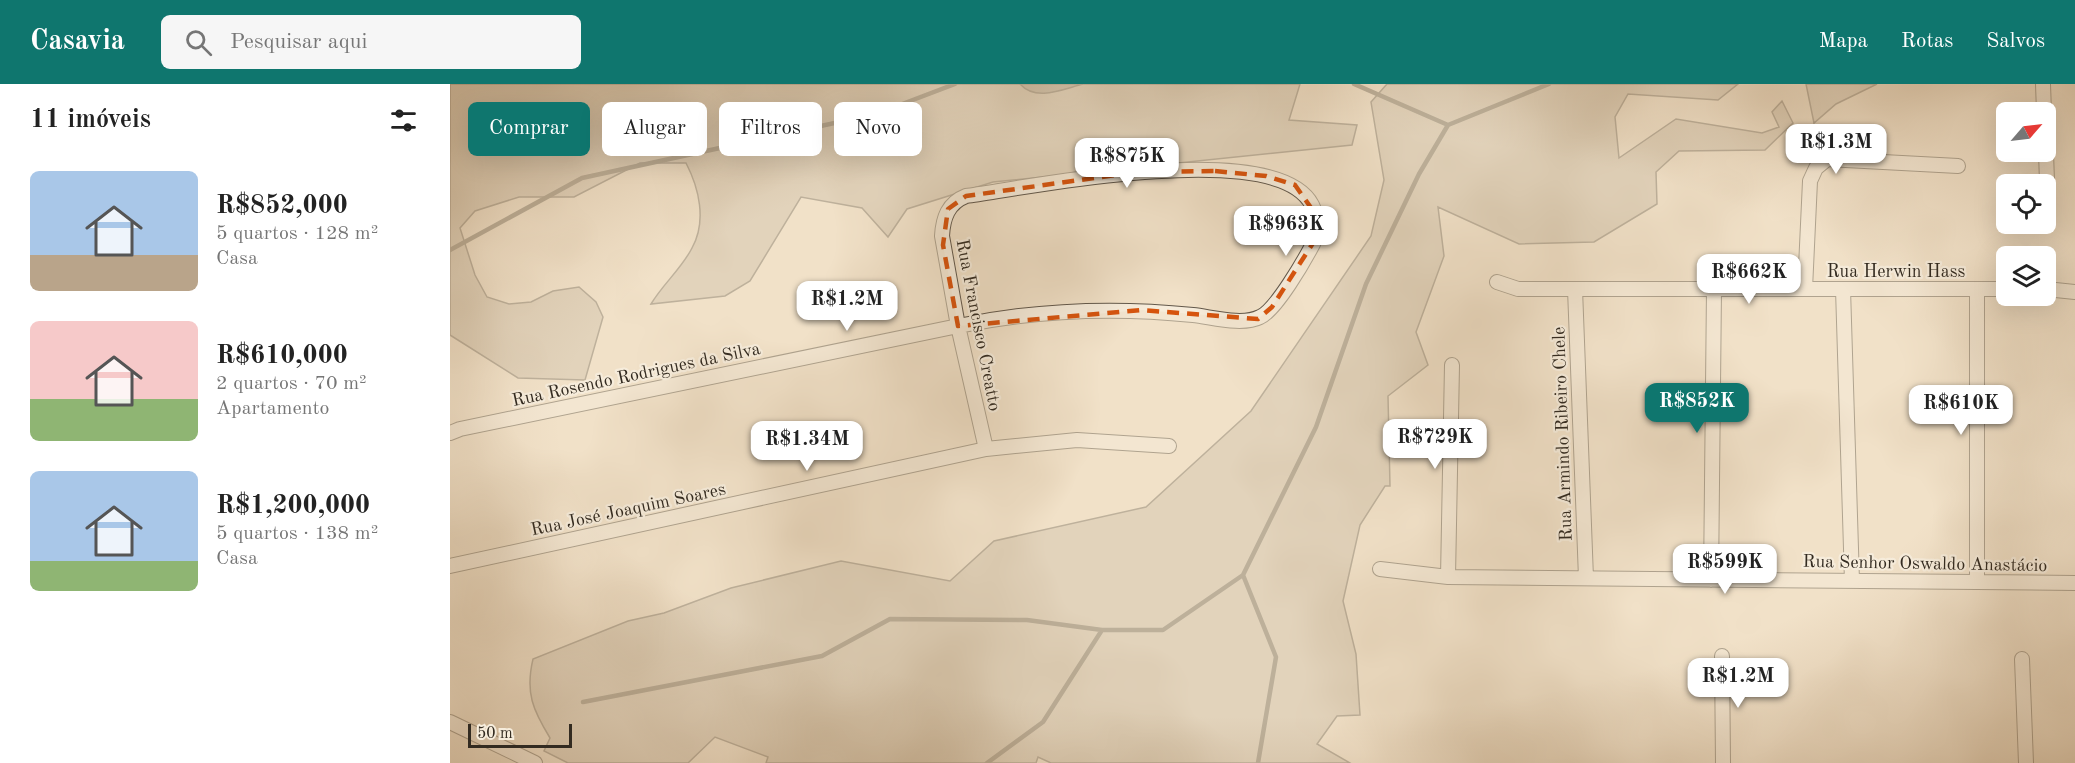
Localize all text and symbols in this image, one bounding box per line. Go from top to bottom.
search box [161,15,581,69]
icon: search [182,26,215,59]
text: Casavia [30,28,125,56]
text: Pesquisar aqui [230,31,367,53]
text: Mapa [1819,31,1868,52]
text: Rotas [1901,31,1953,52]
text: Salvos [1986,31,2045,52]
chip: Comprar [468,102,590,156]
chip: Alugar [602,102,707,156]
chip: Filtros [719,102,822,156]
chip: Novo [834,102,922,156]
north arrow [1996,102,2056,162]
map controls [1996,102,2056,306]
icon: filters [387,104,420,137]
text: 11 imóveis [30,107,151,133]
pin: R$1.3M [1787,124,1885,175]
text: R$1.3M [1800,133,1872,153]
pin: R$875K [1078,138,1176,189]
text: R$875K [1089,147,1165,167]
button: locate [1996,174,2056,234]
text: R$852,000 [216,193,348,219]
icon: home [78,195,150,267]
pin: R$963K [1237,206,1335,257]
text: R$963K [1248,215,1324,235]
text: 5 quartos · 128 m² [216,224,378,244]
street label: Rua Francisco Creatto [952,238,1004,413]
button: layers [1996,246,2056,306]
text: Casa [216,249,258,269]
pin: R$662K [1700,254,1798,305]
text: R$662K [1711,263,1787,283]
street label: Rua Herwin Hass [1827,263,1965,281]
pin: R$1.2M [798,281,896,332]
text: R$1.2M [811,290,883,310]
street label: Rua Armindo Ribeiro Chele [1550,326,1576,541]
street label: Rua Rosendo Rodrigues da Silva [510,340,762,410]
text: R$610,000 [216,343,348,369]
icon: home [78,345,150,417]
text: 2 quartos · 70 m² [216,374,367,394]
pin: R$852K [1648,383,1746,434]
pin: R$610K [1912,385,2010,436]
text: R$852K [1659,392,1735,412]
text: R$610K [1923,394,1999,414]
text: Apartamento [216,399,329,419]
pin: R$729K [1386,419,1484,470]
pin: R$1.34M [752,421,862,472]
text: R$729K [1397,428,1473,448]
text: R$1.34M [765,430,849,450]
street label: Rua José Joaquim Soares [529,480,728,539]
text: R$1,200,000 [216,493,370,519]
icon: home [78,495,150,567]
text: 5 quartos · 138 m² [216,524,378,544]
pin: R$599K [1676,544,1774,595]
text: Casa [216,549,258,569]
text: R$599K [1687,553,1763,573]
street label: Rua Senhor Oswaldo Anastácio [1803,553,2048,575]
pin: R$1.2M [1689,658,1787,709]
text: R$1.2M [1702,667,1774,687]
scale bar [468,721,572,748]
text: 50 m [477,726,513,742]

